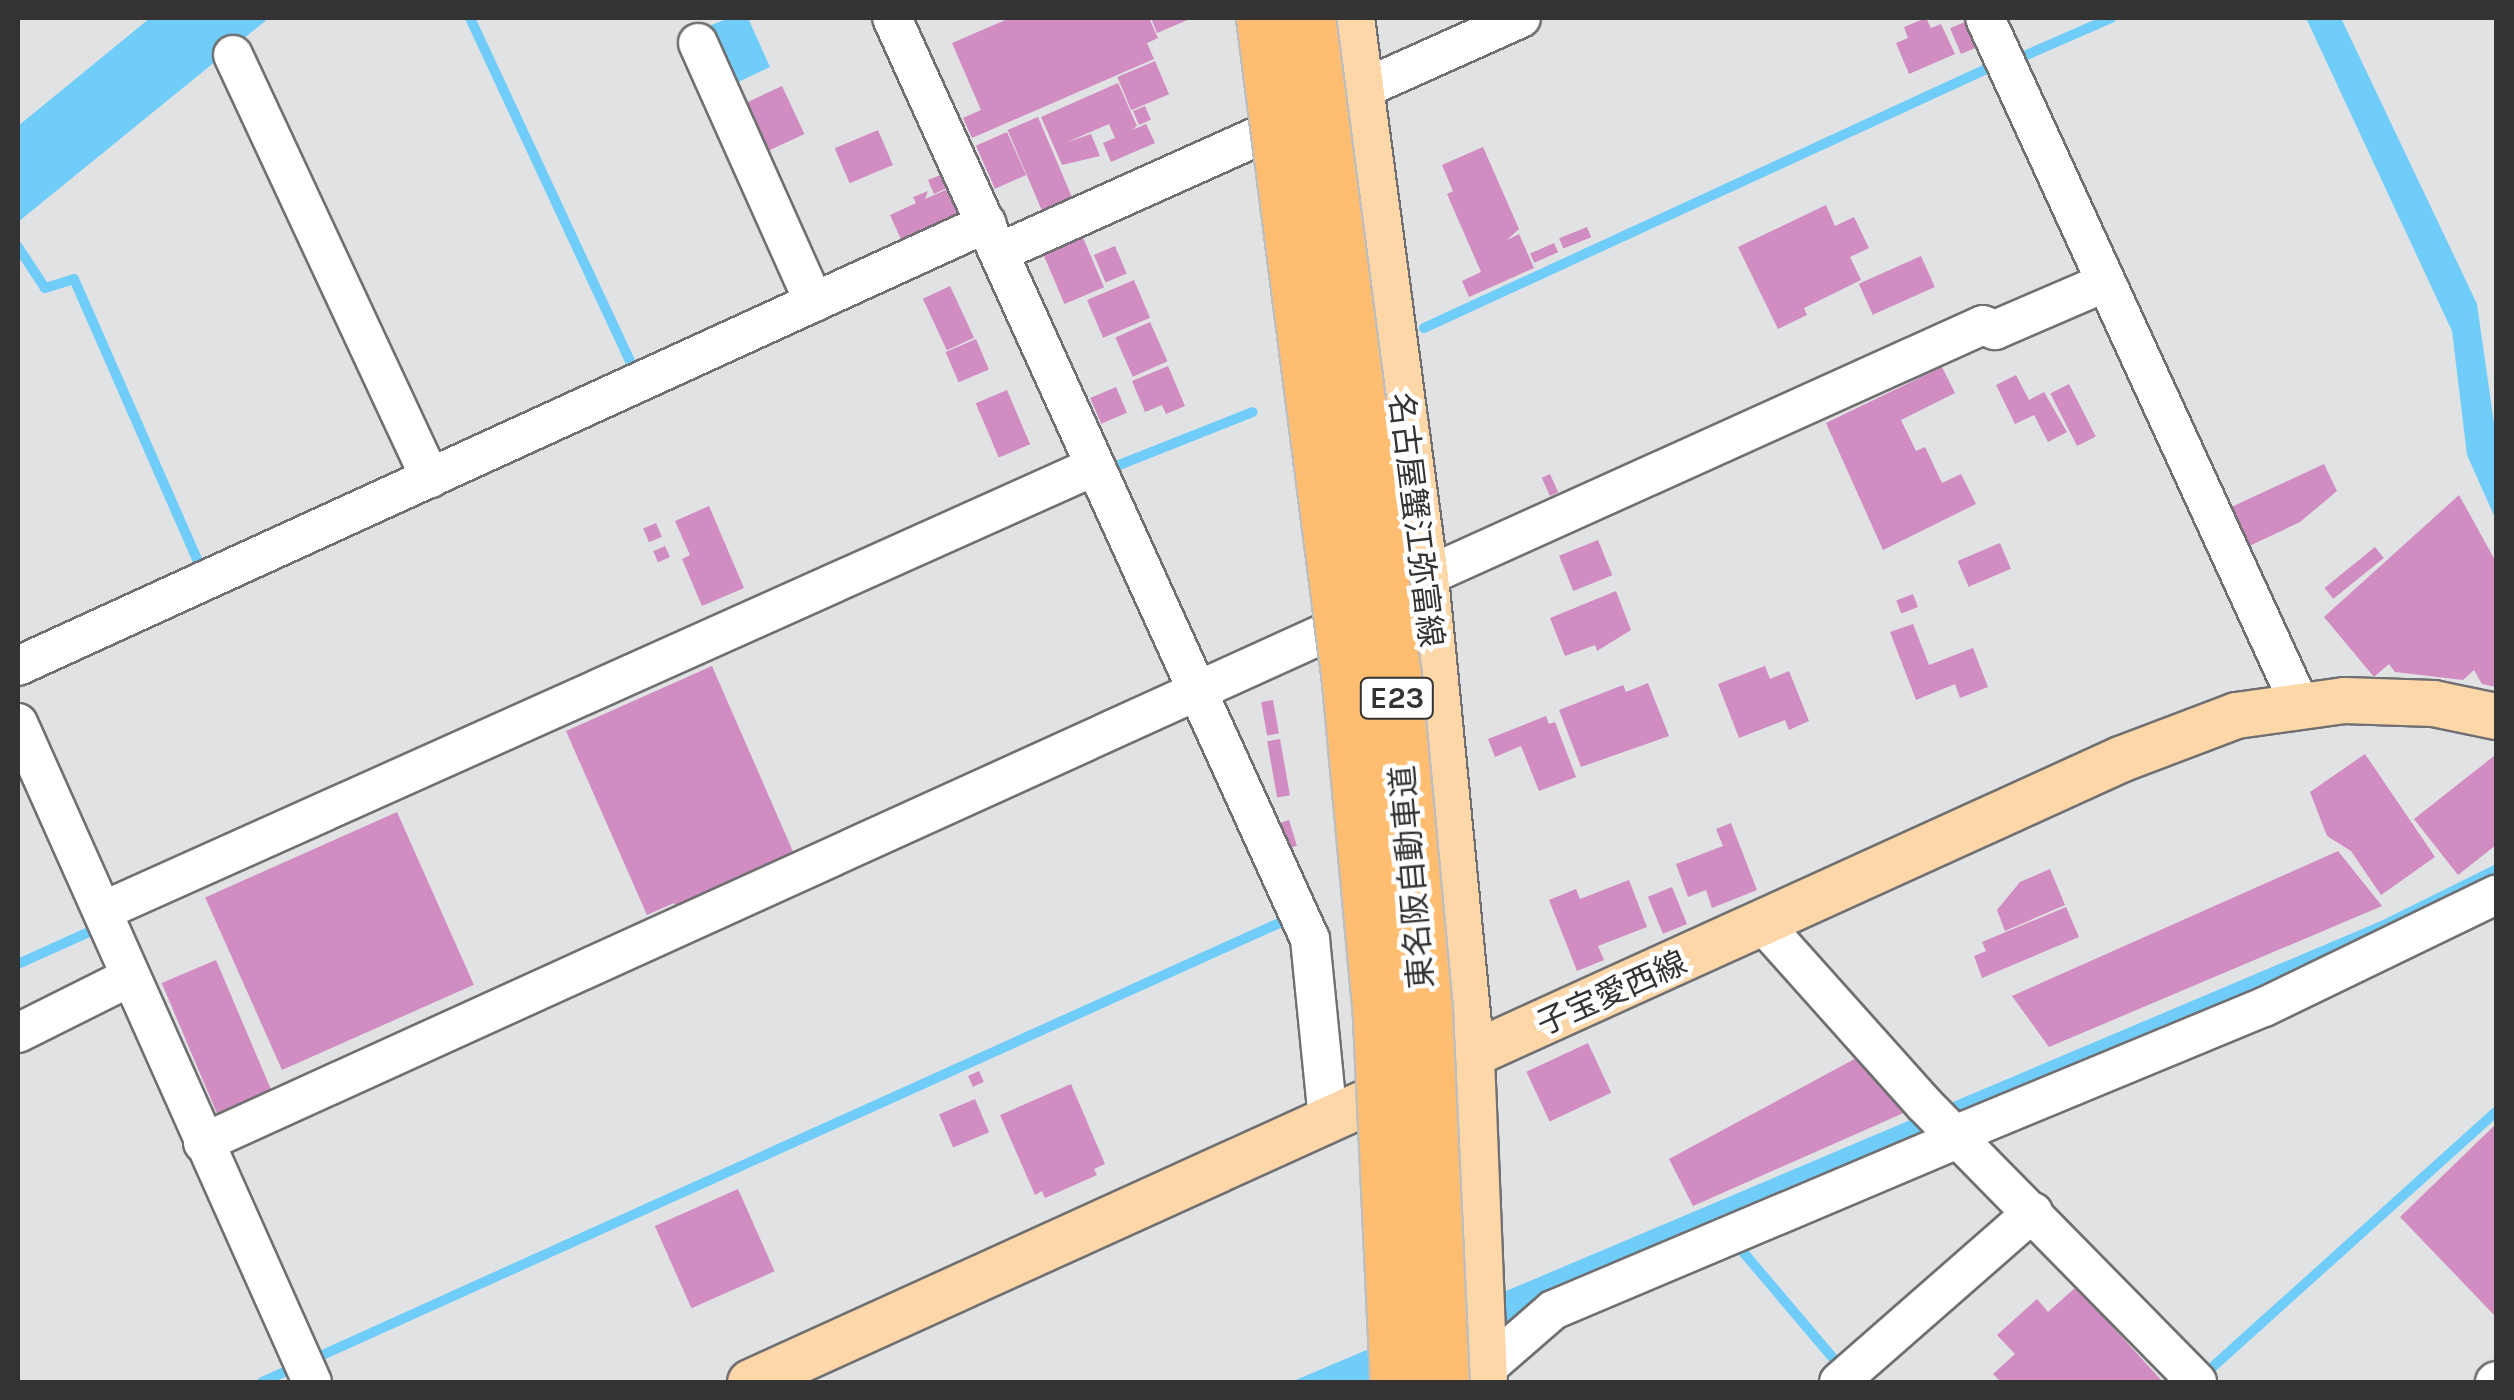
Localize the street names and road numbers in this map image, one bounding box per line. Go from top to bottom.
street label: 名古屋蟹江弥富線 [1380,391,1450,649]
road number: E23 [1360,673,1434,723]
street label: 東名阪自動車道 [1384,764,1442,990]
street label: 子宝愛西線 [1531,944,1693,1044]

